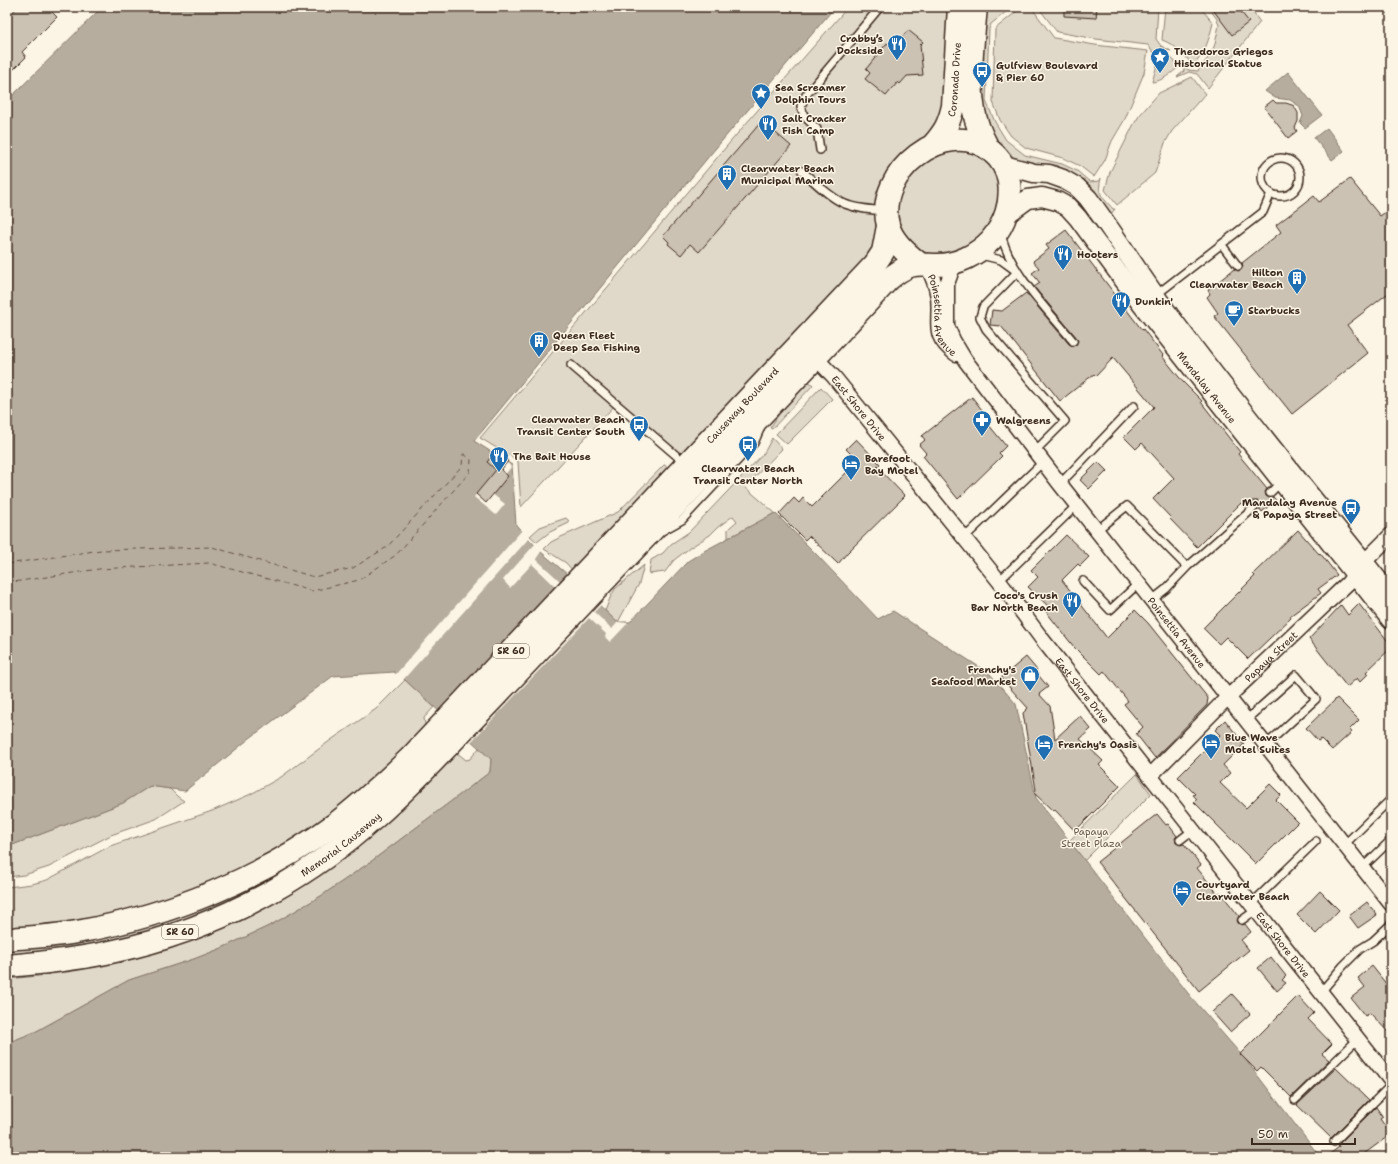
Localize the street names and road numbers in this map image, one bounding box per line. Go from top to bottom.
street label: Coronado Drive [944,42,963,118]
street label: Poinsettia Avenue [925,272,960,359]
street label: Mandalay Avenue [1175,349,1240,426]
street label: Causeway Boulevard [703,364,782,446]
street label: East Shore Drive [829,373,890,444]
street label: Poinsettia Avenue [1145,594,1209,671]
street label: Papaya Street [1242,628,1300,685]
road number: SR 60 [493,644,529,658]
street label: East Shore Drive [1052,655,1113,726]
street label: Memorial Causeway [298,809,384,879]
street label: East Shore Drive [1253,909,1313,980]
road number: SR 60 [162,925,198,939]

